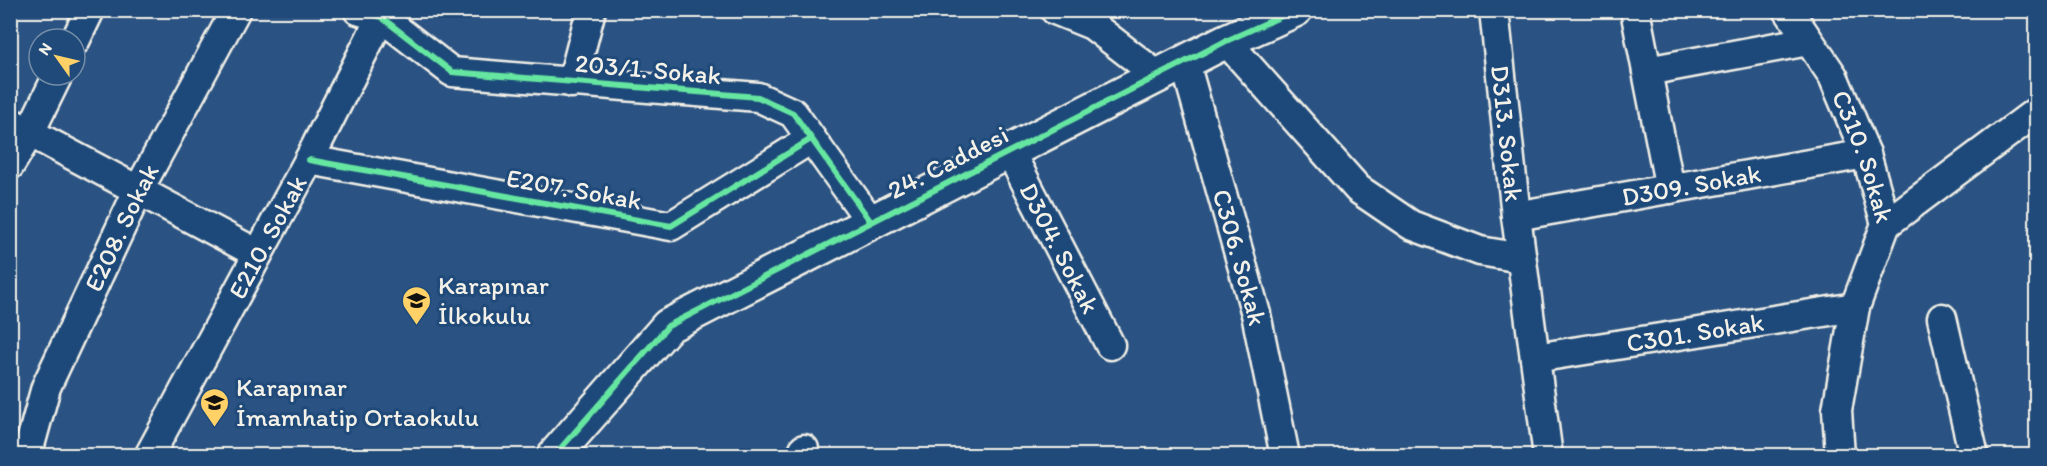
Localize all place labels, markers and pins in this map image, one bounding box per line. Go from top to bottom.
place label: Karapınar İlkokulu [438,269,549,331]
school or university icon: Karapınar İlkokulu [401,284,433,326]
place label: Karapınar İmamhatip Ortaokulu [236,371,479,433]
school or university icon: Karapınar İmamhatip Ortaokulu [199,386,231,428]

